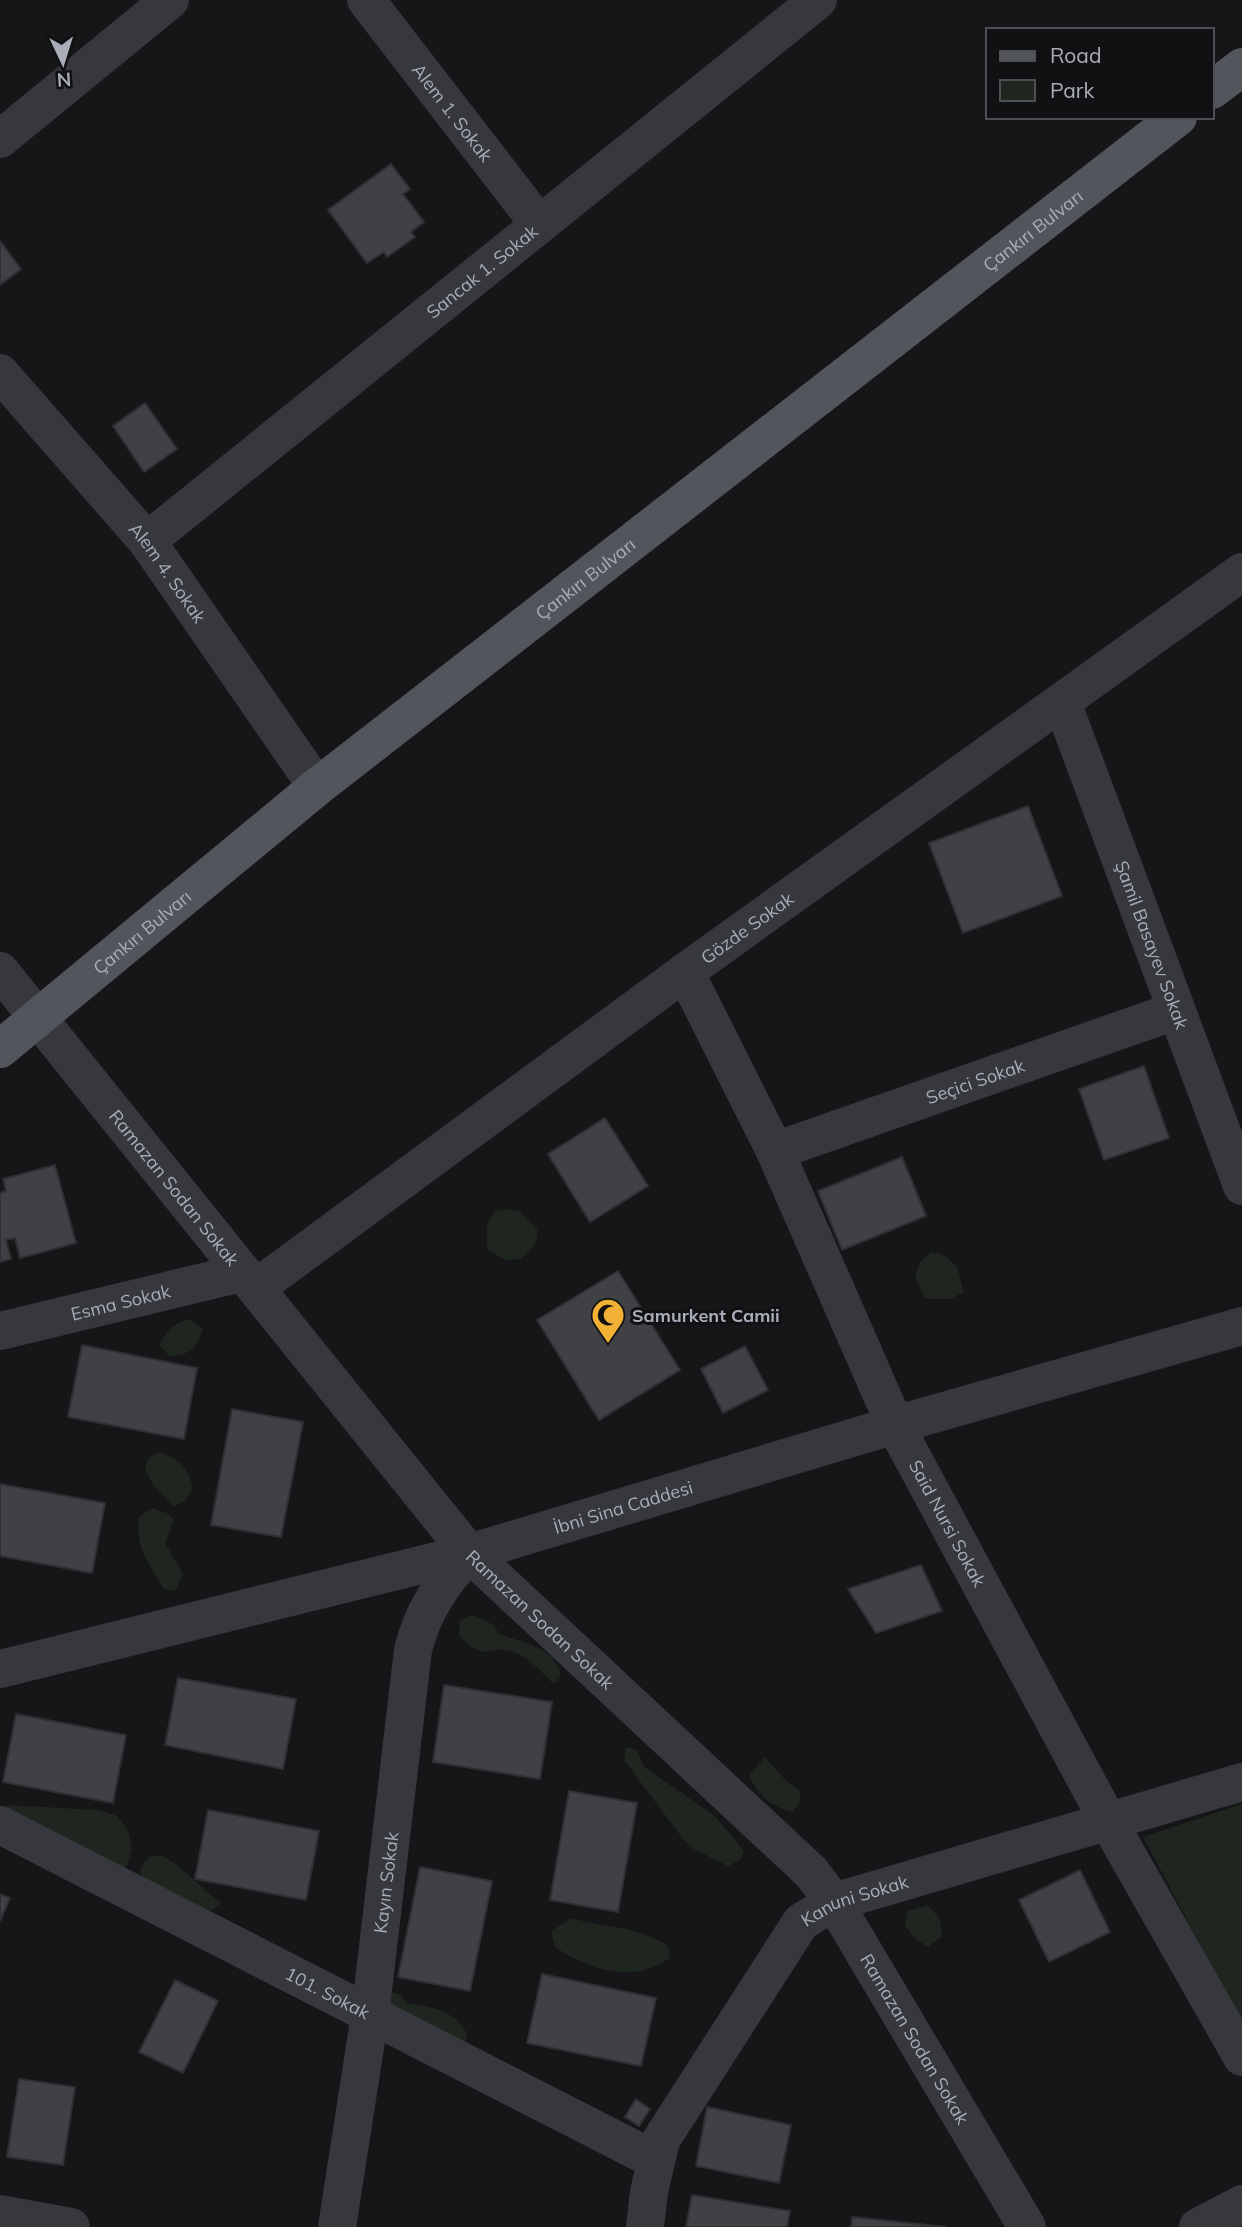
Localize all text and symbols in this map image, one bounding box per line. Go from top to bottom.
north arrow [28,28,98,98]
legend [986,28,1214,119]
text: Road [1050,42,1101,68]
street label: Alem 1. Sokak [408,59,498,167]
text: N [56,67,72,92]
text: Park [1050,77,1094,103]
street label: Çankırı Bulvarı [978,184,1087,276]
street label: Sancak 1. Sokak [421,219,543,323]
street label: Alem 4. Sokak [124,517,212,628]
street label: Çankırı Bulvarı [531,532,640,624]
street label: Şamil Basayev Sokak [1110,857,1194,1033]
street label: Çankırı Bulvarı [88,885,196,979]
street label: Gözde Sokak [696,886,798,969]
street label: Seçici Sokak [923,1053,1028,1109]
street label: Ramazan Sodan Sokak [104,1105,245,1271]
street label: Esma Sokak [69,1279,173,1325]
mosque icon: Samurkent Camii [589,1296,627,1345]
place label: Samurkent Camii [632,1304,780,1327]
street label: Said Nursi Sokak [904,1456,992,1591]
street label: İbni Sina Caddesi [551,1475,695,1538]
street label: Ramazan Sodan Sokak [461,1545,620,1695]
street label: Kayın Sokak [368,1830,403,1934]
street label: Kanuni Sokak [796,1869,911,1931]
street label: Ramazan Sodan Sokak [856,1949,975,2129]
street label: 101. Sokak [281,1961,374,2024]

